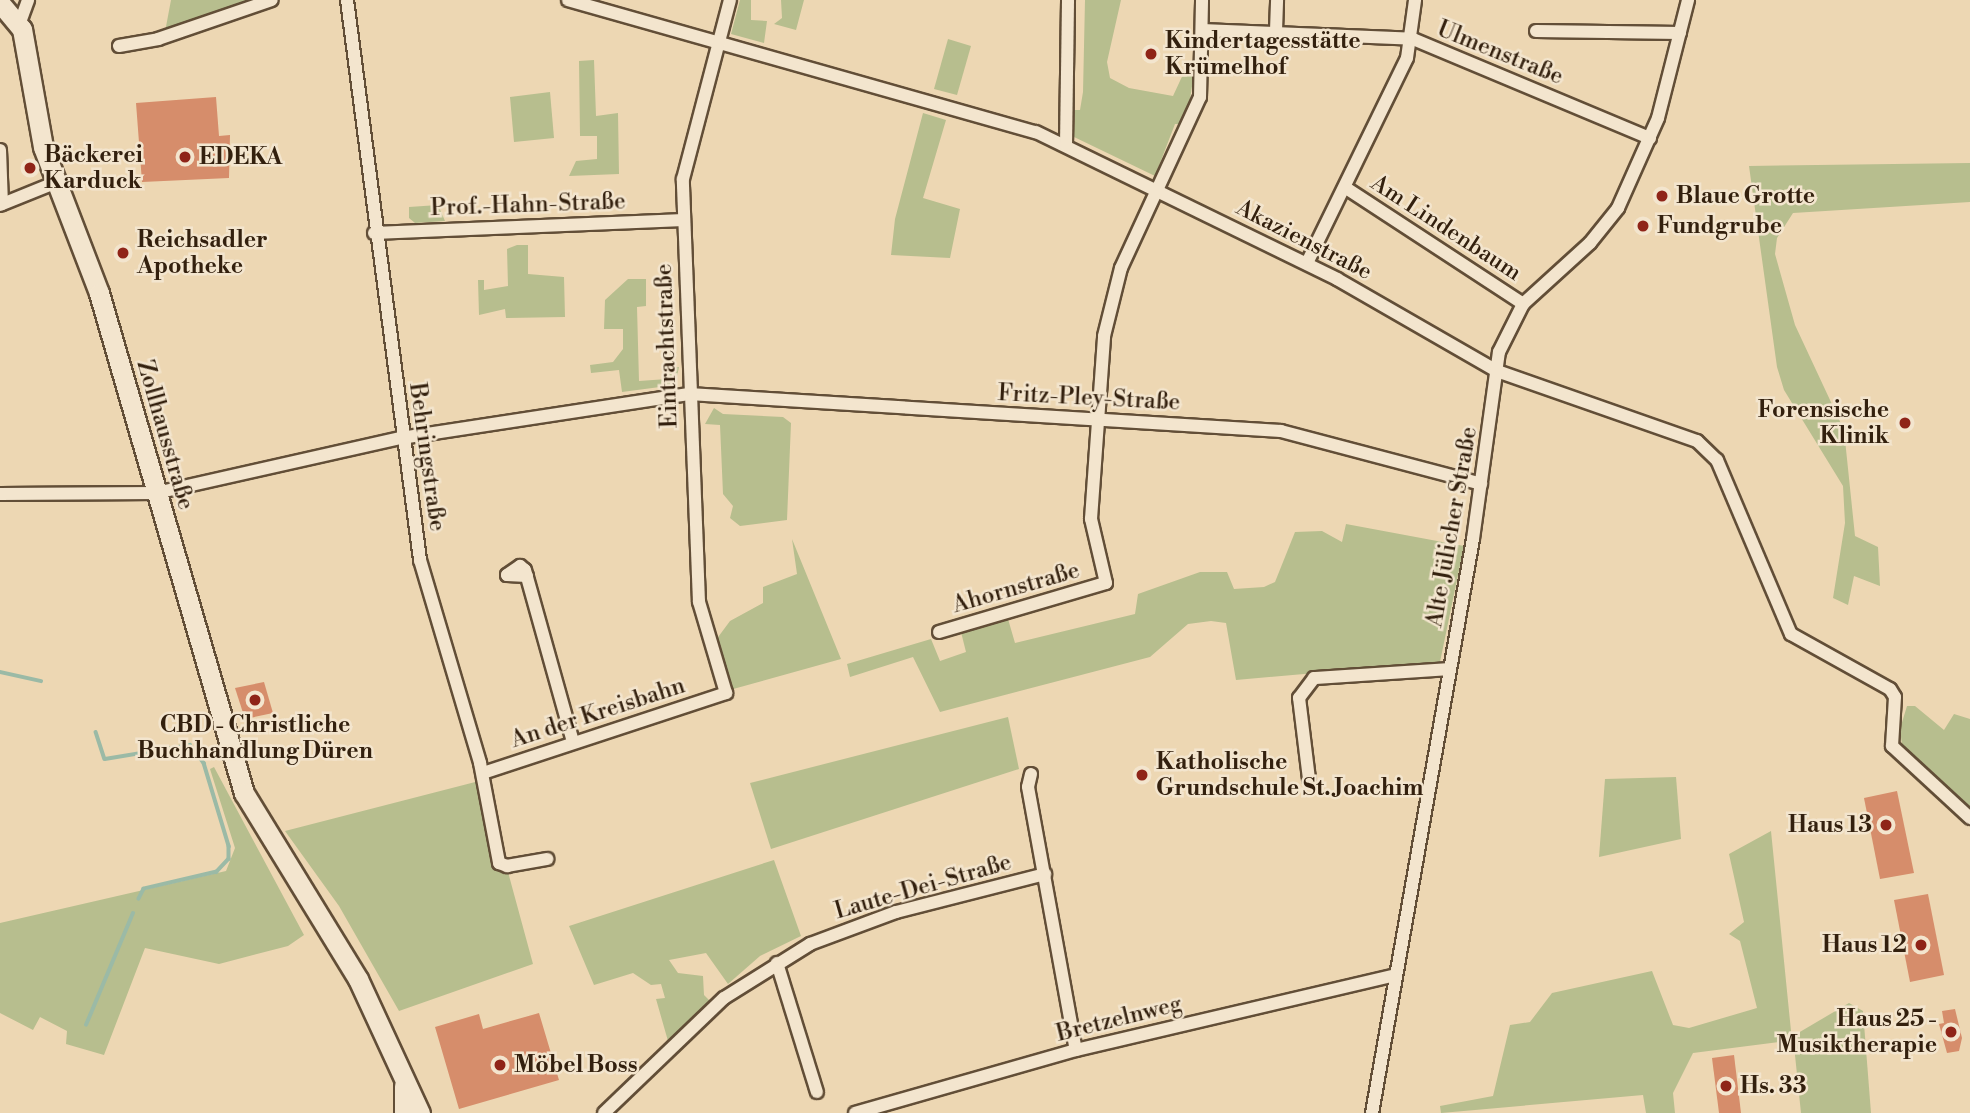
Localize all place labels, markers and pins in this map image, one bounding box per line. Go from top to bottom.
place label: Kindertagesstätte Krümelhof [1165,27,1361,81]
marker: Kindertagesstätte Krümelhof [1143,46,1159,62]
place label: Bäckerei Karduck [44,141,143,195]
place label: EDEKA [199,143,282,171]
marker: EDEKA [177,149,193,165]
marker: Bäckerei Karduck [22,160,38,176]
place label: Blaue Grotte [1676,182,1815,210]
marker: Blaue Grotte [1654,188,1670,204]
place label: Fundgrube [1657,212,1782,240]
marker: Fundgrube [1635,218,1651,234]
place label: Reichsadler Apotheke [137,226,268,280]
marker: Reichsadler Apotheke [115,245,131,261]
place label: Forensische Klinik [1758,396,1889,450]
marker: Forensische Klinik [1895,413,1915,433]
marker: CBD - Christliche Buchhandlung Düren [247,692,263,708]
place label: CBD - Christliche Buchhandlung Düren [137,711,373,765]
place label: Katholische Grundschule St. Joachim [1156,748,1423,802]
marker: Katholische Grundschule St. Joachim [1134,767,1150,783]
place label: Haus 13 [1788,811,1872,839]
marker: Haus 13 [1878,817,1894,833]
place label: Haus 12 [1822,931,1907,959]
marker: Haus 12 [1913,937,1929,953]
place label: Haus 25 - Musiktherapie [1777,1005,1937,1059]
marker: Haus 25 - Musiktherapie [1943,1024,1959,1040]
place label: Möbel Boss [514,1051,638,1079]
marker: Möbel Boss [492,1057,508,1073]
place label: Hs. 33 [1740,1072,1807,1100]
marker: Hs. 33 [1718,1078,1734,1094]

